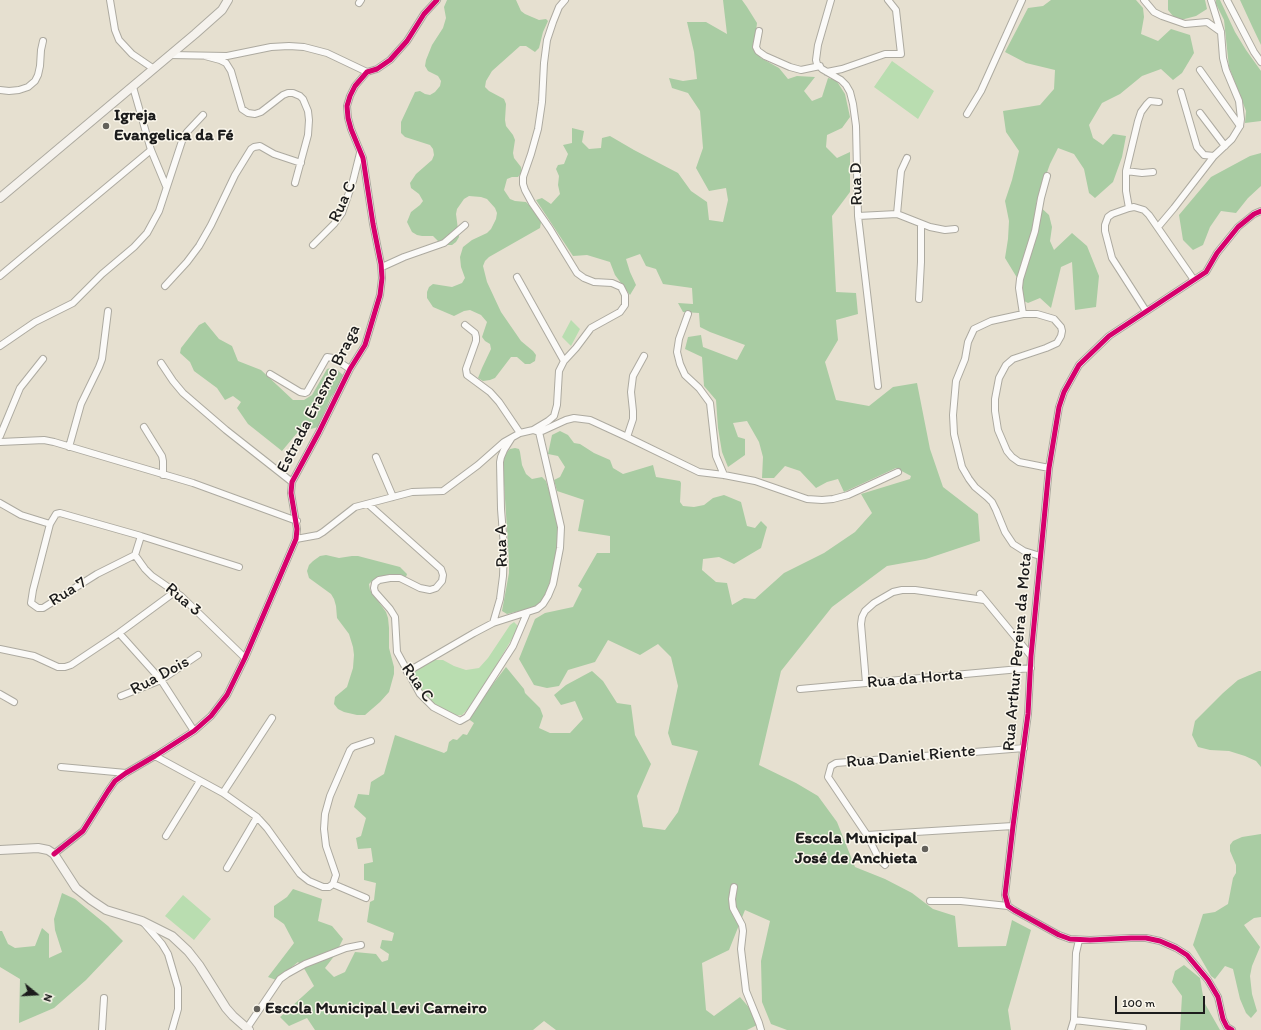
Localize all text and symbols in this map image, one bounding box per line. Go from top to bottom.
place label: Igreja Evangelica da Fé [114,106,234,146]
marker: Igreja Evangelica da Fé [101,121,111,131]
street label: Rua D [846,162,868,206]
street label: Rua C [325,178,361,226]
street label: Estrada Erasmo Braga [273,322,365,476]
street label: Rua A [491,524,513,568]
street label: Rua Arthur Pereira da Mota [999,552,1037,752]
street label: Rua 7 [46,573,90,611]
street label: Rua 3 [161,579,205,621]
street label: Rua Dois [127,652,193,700]
street label: Rua C [396,660,438,706]
street label: Rua da Horta [866,665,964,693]
street label: Rua Daniel Riente [846,741,976,773]
place label: Escola Municipal José de Anchieta [795,829,917,869]
marker: Escola Municipal José de Anchieta [920,844,930,854]
north arrow [16,974,56,1014]
scale bar [1117,988,1207,1014]
text: N [41,992,55,1003]
text: 100 m [1122,996,1155,1010]
place label: Escola Municipal Levi Carneiro [265,999,487,1019]
marker: Escola Municipal Levi Carneiro [252,1004,262,1014]

